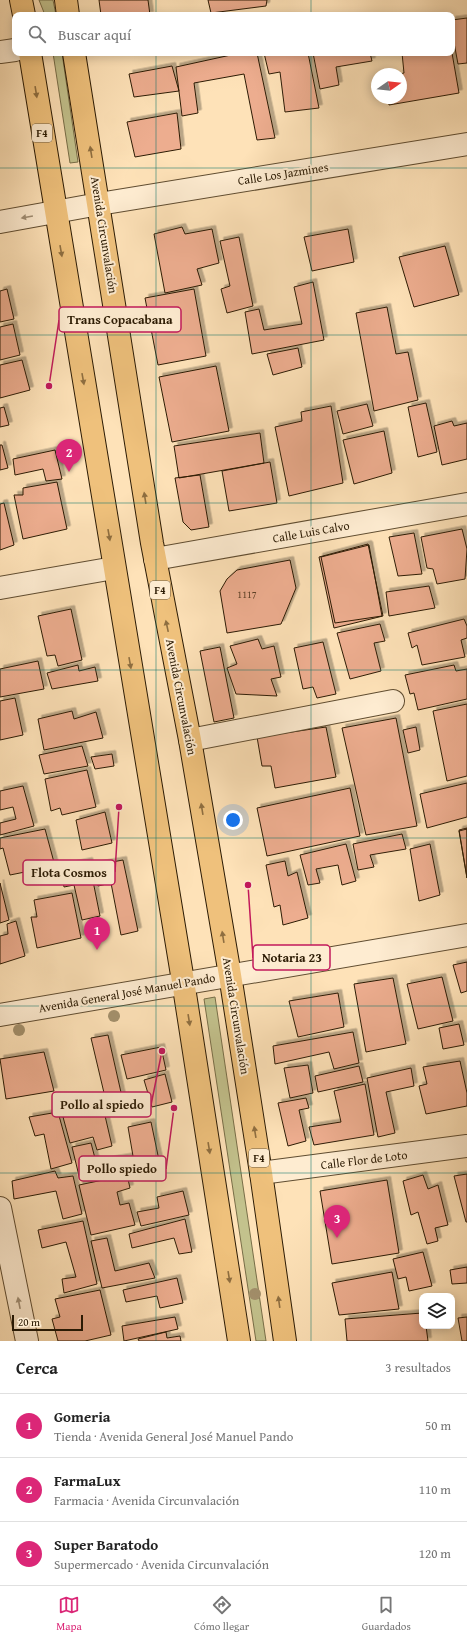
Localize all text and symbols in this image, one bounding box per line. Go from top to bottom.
search box [12,12,455,56]
icon: search [26,23,48,45]
text: Buscar aquí [58,24,131,45]
north arrow [371,68,407,104]
one-way arrow [33,85,39,98]
road number: F4 [32,124,52,142]
one-way arrow [88,146,94,158]
street label: Calle Los Jazmines [236,158,330,189]
street label: Avenida Circunvalación [87,175,122,295]
one-way arrow [21,215,34,221]
one-way arrow [58,245,64,257]
callout: Trans Copacabana [59,307,181,332]
text: Trans Copacabana [67,310,173,329]
one-way arrow [80,373,86,385]
pin: 2 [56,439,82,472]
one-way arrow [142,492,148,504]
street label: Calle Luis Calvo [271,516,351,547]
one-way arrow [106,529,112,541]
road number: F4 [150,581,170,599]
house number: 1117 [237,587,257,602]
one-way arrow [164,620,170,632]
street label: Avenida Circunvalación [162,637,201,757]
one-way arrow [127,657,133,669]
one-way arrow [199,803,205,815]
your location [223,810,243,830]
callout: Flota Cosmos [23,860,115,885]
text: Flota Cosmos [31,863,107,882]
pin: 1 [84,917,110,950]
one-way arrow [220,931,226,943]
callout: Notaria 23 [253,945,330,970]
text: Notaria 23 [262,948,322,967]
street label: Avenida Circunvalación [219,956,254,1076]
street label: Avenida General José Manuel Pando [37,969,217,1016]
one-way arrow [186,1014,192,1026]
callout: Pollo al spiedo [52,1092,151,1117]
text: Pollo al spiedo [60,1095,144,1114]
one-way arrow [251,1126,257,1138]
one-way arrow [206,1142,212,1155]
street label: Calle Flor de Loto [320,1146,408,1173]
road number: F4 [249,1149,269,1167]
callout: Pollo spiedo [79,1156,166,1181]
text: Pollo spiedo [87,1159,157,1178]
pin: 3 [324,1205,350,1238]
one-way arrow [226,1271,232,1283]
map controls [419,1293,455,1329]
button: layers [419,1293,455,1329]
one-way arrow [276,1296,282,1308]
one-way arrow [16,1297,22,1309]
scale bar [12,1313,83,1332]
text: 20 m [18,1314,40,1330]
text: Cerca [16,1355,58,1380]
text: 3 resultados [385,1358,451,1377]
text: Gomeria [54,1406,111,1427]
text: 1 [26,1416,32,1435]
text: 50 m [425,1416,451,1435]
text: Tienda · Avenida General José Manuel Pando [54,1427,293,1446]
text: FarmaLux [54,1470,121,1491]
text: 2 [26,1480,32,1499]
text: 110 m [419,1480,451,1499]
text: Farmacia · Avenida Circunvalación [54,1491,239,1510]
text: Super Baratodo [54,1534,158,1555]
text: 3 [26,1544,32,1563]
text: 120 m [419,1544,451,1563]
text: Supermercado · Avenida Circunvalación [54,1555,269,1574]
tab: Mapa [56,1594,82,1634]
tab: Cómo llegar [194,1594,249,1634]
tab: Guardados [362,1594,411,1634]

